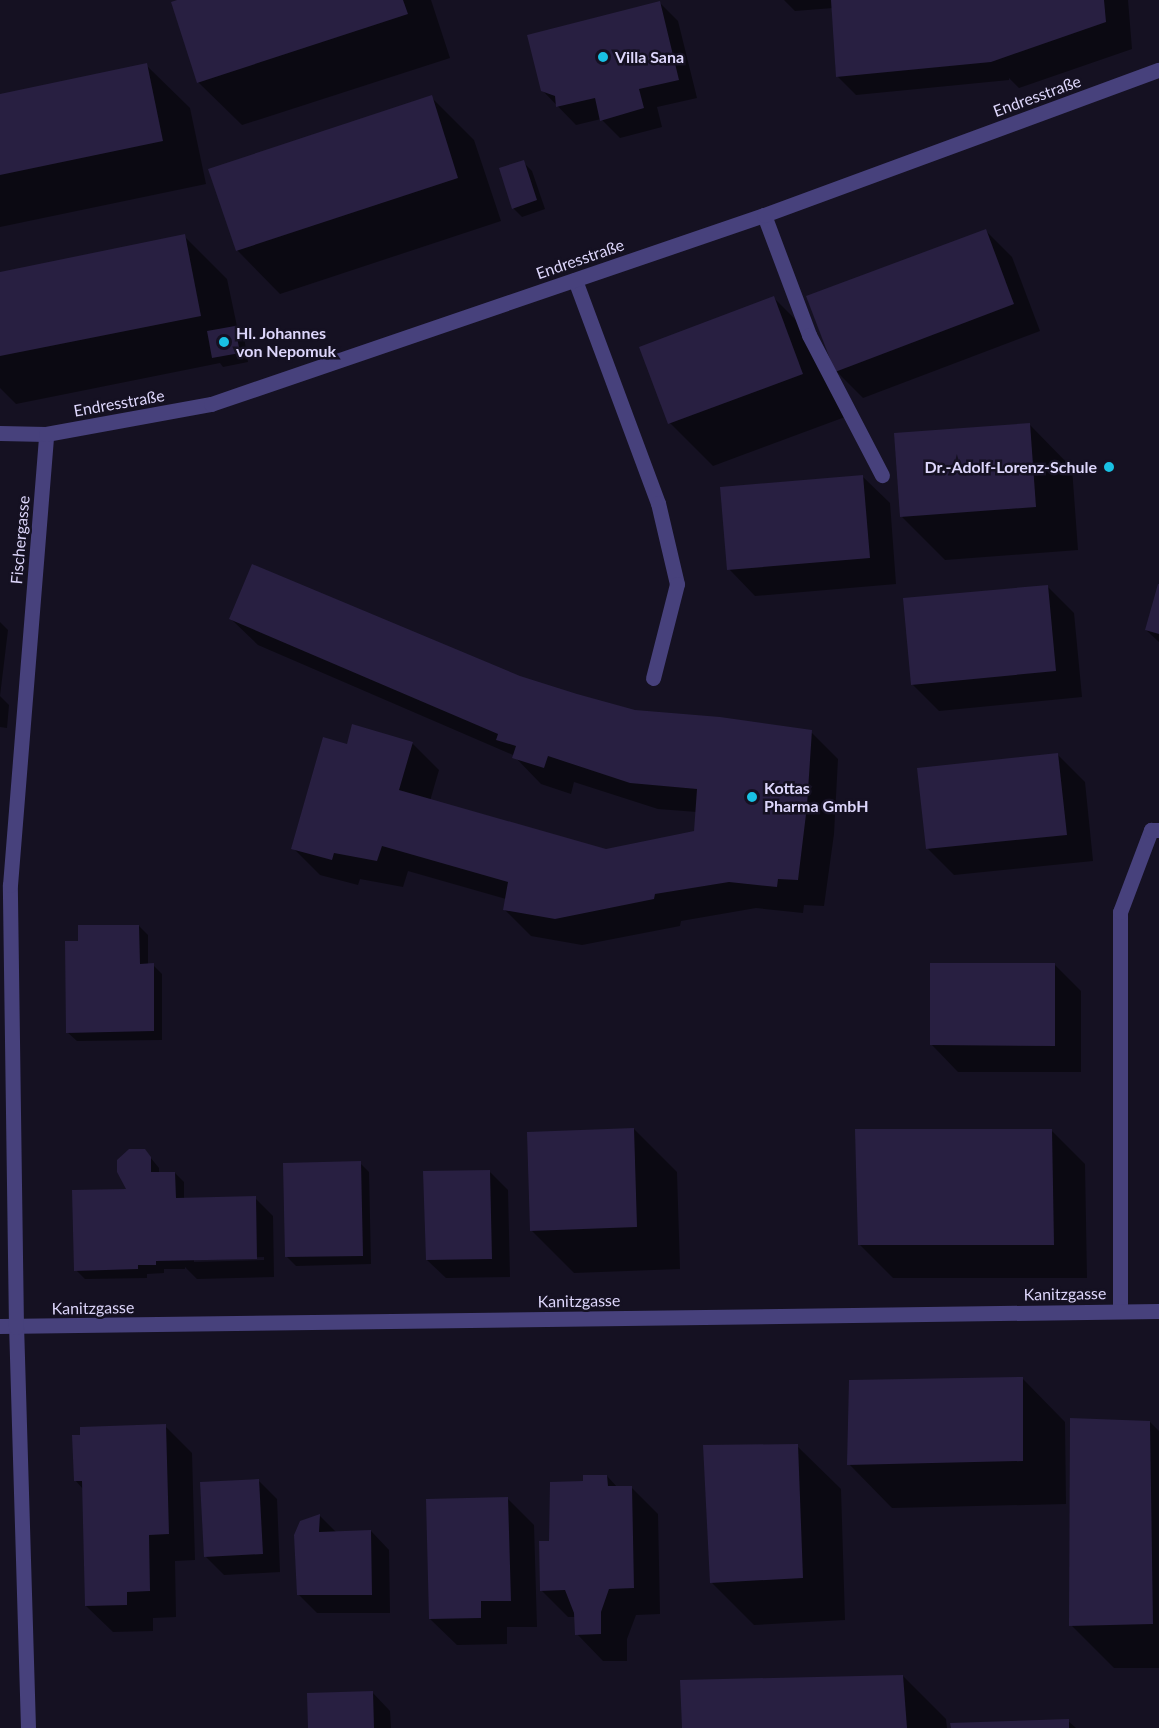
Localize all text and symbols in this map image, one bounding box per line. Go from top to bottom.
place label: Villa Sana [615,47,684,67]
marker: Villa Sana [596,50,610,64]
street label: Endresstraße [991,71,1083,121]
street label: Endresstraße [533,235,627,283]
place label: Hl. Johannes von Nepomuk [236,323,336,361]
marker: Hl. Johannes von Nepomuk [217,335,231,349]
street label: Endresstraße [72,386,166,420]
place label: Dr.-Adolf-Lorenz-Schule [924,457,1097,477]
marker: Dr.-Adolf-Lorenz-Schule [1102,460,1116,474]
street label: Fischergasse [7,495,33,585]
place label: Kottas Pharma GmbH [764,778,868,816]
marker: Kottas Pharma GmbH [745,790,759,804]
street label: Kanitzgasse [1023,1284,1107,1304]
street label: Kanitzgasse [537,1291,621,1311]
street label: Kanitzgasse [51,1298,135,1318]

